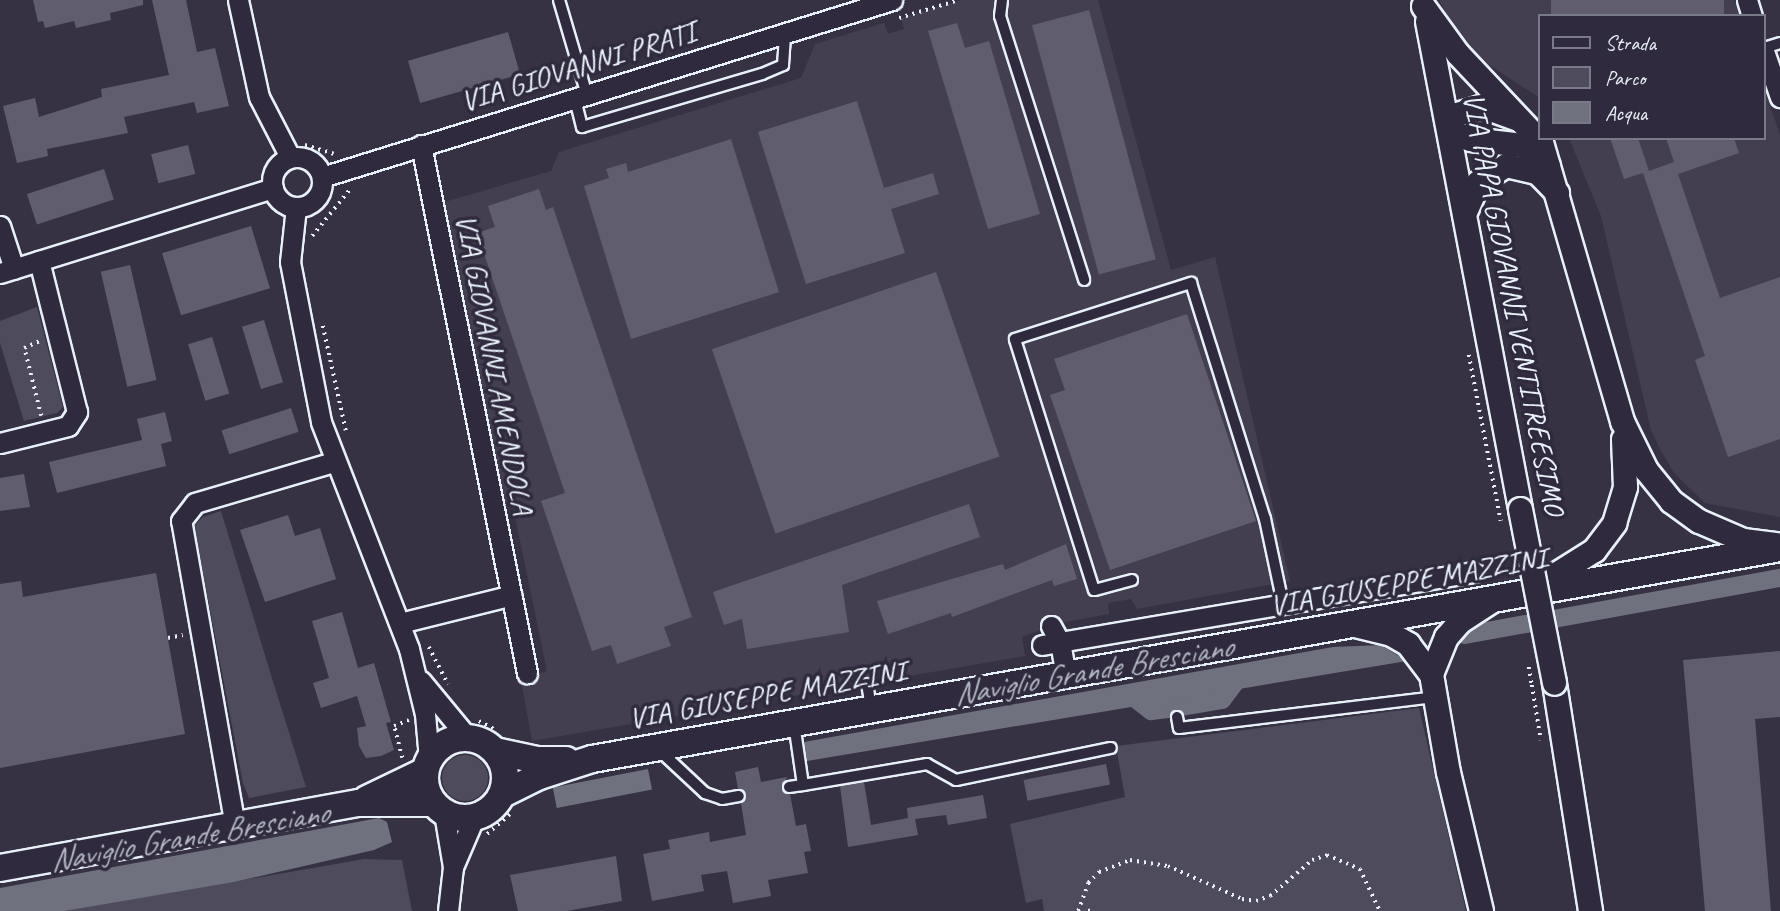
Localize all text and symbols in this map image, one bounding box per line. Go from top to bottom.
street label: VIA GIOVANNI PRATI [457,14,699,118]
legend [1538,14,1766,140]
text: Strada [1605,30,1656,56]
text: Parco [1605,65,1645,91]
street label: VIA PAPA GIOVANNI VENTITREESIMO [1455,89,1573,519]
text: Acqua [1605,100,1647,126]
street label: VIA GIOVANNI AMENDOLA [449,213,541,515]
street label: VIA GIUSEPPE MAZZINI [1267,539,1549,623]
water label: Naviglio Grande Bresciano [950,628,1236,714]
street label: VIA GIUSEPPE MAZZINI [626,652,908,736]
water label: Naviglio Grande Bresciano [46,794,332,880]

